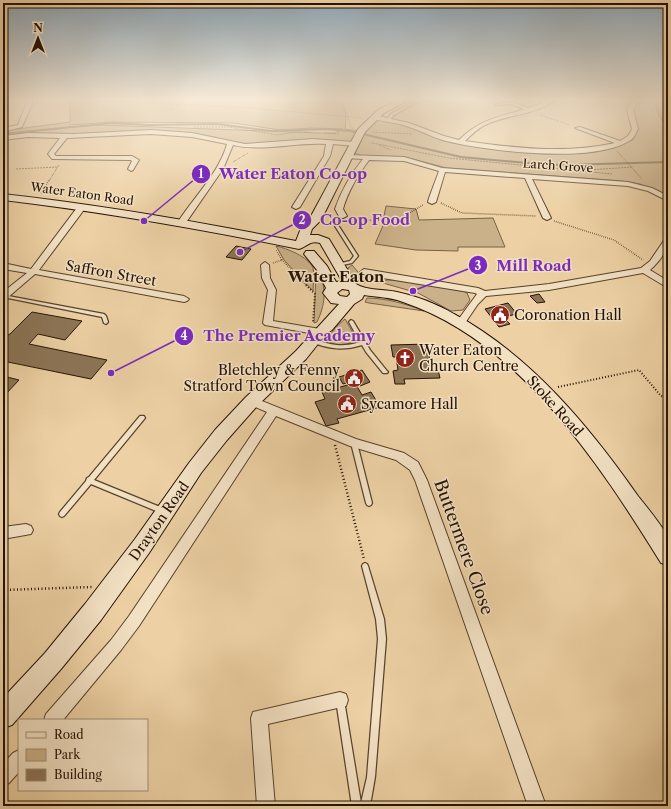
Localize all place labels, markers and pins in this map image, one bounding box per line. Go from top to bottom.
callout: Water Eaton Co-op [191,161,375,188]
callout: Co-op Food [292,207,418,234]
callout: Mill Road [468,252,579,279]
public building icon: Coronation Hall [489,304,511,326]
place label: Coronation Hall [514,306,622,324]
callout: The Premier Academy [174,322,383,349]
place label: Water Eaton Church Centre [418,341,519,375]
church icon: Water Eaton Church Centre [394,347,416,369]
place label: Bletchley & Fenny Stratford Town Council [184,361,340,395]
public building icon: Bletchley & Fenny Stratford Town Council [343,367,365,389]
public building icon: Sycamore Hall [336,393,358,415]
place label: Sycamore Hall [361,395,458,413]

